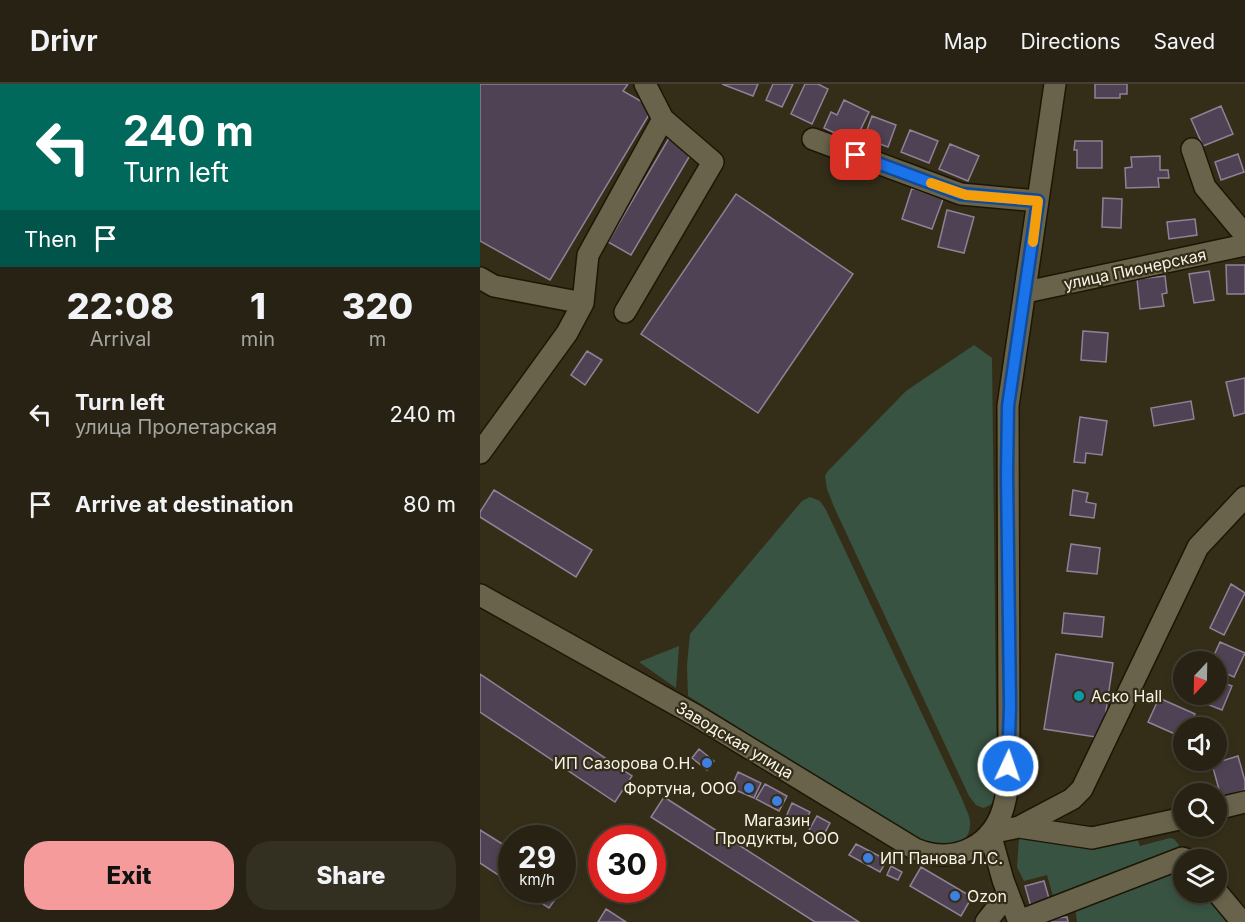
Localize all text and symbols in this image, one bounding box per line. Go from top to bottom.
text: Drivr [30,24,98,58]
text: Map [944,29,987,54]
text: Directions [1020,29,1121,54]
text: Saved [1154,29,1215,54]
text: 240 m [123,105,254,156]
icon: left [24,108,102,186]
pin [830,129,881,180]
icon: arrive [839,138,872,171]
text: Turn left [123,156,229,189]
icon: arrive [89,222,122,255]
text: Then [24,226,77,252]
street label: улица Пионерская [1062,244,1208,294]
text: 22:08 [67,284,174,328]
text: 1 [250,284,266,328]
text: 320 [342,284,413,328]
text: Arrival [90,327,151,351]
text: min [241,327,275,351]
text: m [369,327,386,351]
text: Turn left [75,389,165,415]
icon: left [24,398,57,431]
text: 240 m [389,401,456,427]
text: улица Пролетарская [75,415,277,439]
icon: arrive [24,488,57,521]
text: Arrive at destination [75,491,294,517]
text: 80 m [403,491,456,517]
north arrow [1173,651,1227,705]
map controls [1173,651,1227,903]
place label: Аско Hall [1091,686,1162,706]
marker: Аско Hall [1072,689,1086,703]
street label: Заводская улица [673,697,797,783]
button: sound [1173,717,1227,771]
position arrow [976,734,1040,798]
place label: ИП Сазорова О.Н. [554,753,695,773]
marker: ИП Сазорова О.Н. [700,756,714,770]
place label: Фортуна, ООО [623,778,737,798]
marker: Фортуна, ООО [742,781,756,795]
button: search [1173,783,1227,837]
marker: Магазин Продукты, ООО [770,794,784,808]
place label: Магазин Продукты, ООО [715,810,839,848]
speed limit sign: 30 [588,825,666,903]
text: 29 [518,839,556,875]
button: Exit [24,841,234,910]
button: Share [246,841,456,910]
place label: ИП Панова Л.С. [880,848,1003,868]
button: layers [1173,849,1227,903]
marker: ИП Панова Л.С. [861,851,875,865]
text: km/h [519,870,555,889]
place label: Ozon [967,886,1007,906]
marker: Ozon [948,889,962,903]

